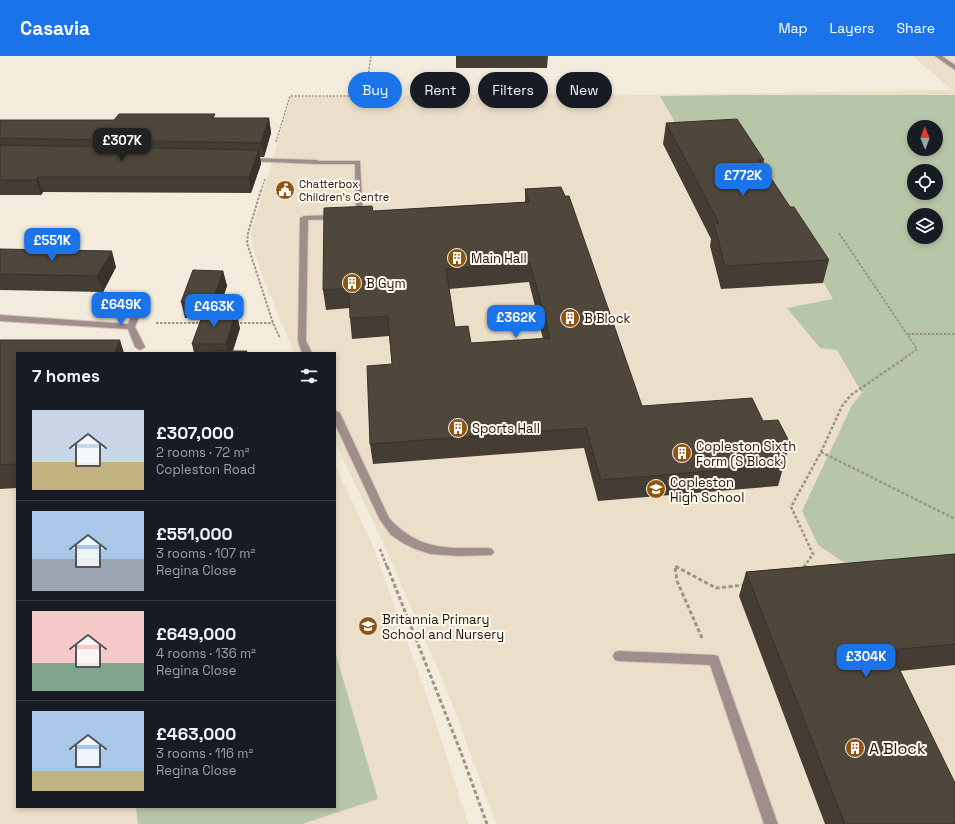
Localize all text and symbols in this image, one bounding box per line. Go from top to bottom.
text: Casavia [20,16,90,41]
text: Map [778,19,808,37]
text: Layers [830,19,874,37]
text: Share [896,19,935,37]
chip: Buy [348,72,402,108]
chip: Rent [410,72,470,108]
chip: Filters [478,72,548,108]
chip: New [556,72,612,108]
north arrow [907,120,943,156]
map controls [907,120,943,244]
pin: £307K [94,128,150,162]
text: £307K [102,132,142,149]
pin: £772K [715,163,771,197]
button: locate [907,164,943,200]
text: £772K [724,167,762,184]
place label: Chatterbox Children's Centre [299,177,389,204]
public building icon: Chatterbox Children's Centre [274,179,296,201]
button: layers [907,208,943,244]
pin: £551K [24,228,80,262]
text: £551K [33,232,71,249]
building icon: Main Hall [446,247,468,269]
place label: Main Hall [471,250,527,267]
building icon: B Gym [341,272,363,294]
place label: B Gym [366,275,406,292]
pin: £649K [93,292,149,326]
pin: £463K [186,294,242,328]
text: £649K [101,296,141,313]
text: £463K [194,298,234,315]
pin: £362K [488,305,544,339]
building icon: B Block [559,307,581,329]
text: £362K [496,309,536,326]
place label: B Block [584,310,631,327]
text: 7 homes [32,365,100,387]
icon: filters [298,365,320,387]
building icon: Sports Hall [447,417,469,439]
place label: Sports Hall [472,420,540,437]
text: £307,000 [156,422,234,444]
icon: home [64,426,112,474]
place label: Copleston Sixth Form (S Block) [696,438,796,470]
building icon: Copleston Sixth Form (S Block) [671,442,693,464]
text: 2 rooms · 72 m² [156,444,249,461]
text: Copleston Road [156,461,255,478]
place label: Copleston High School [670,474,744,506]
school or university icon: Copleston High School [645,478,667,500]
text: £551,000 [156,523,232,545]
icon: home [64,527,112,575]
text: 3 rooms · 107 m² [156,545,255,562]
text: Regina Close [156,562,236,579]
place label: Britannia Primary School and Nursery [382,611,504,643]
school or university icon: Britannia Primary School and Nursery [357,615,379,637]
text: £649,000 [156,623,236,645]
icon: home [64,627,112,675]
pin: £304K [838,644,894,678]
text: 4 rooms · 136 m² [156,645,256,662]
text: £304K [845,648,887,665]
text: Regina Close [156,662,236,679]
text: £463,000 [156,723,236,745]
icon: home [64,727,112,775]
building icon: A Block [844,737,866,759]
place label: A Block [869,738,926,759]
text: 3 rooms · 116 m² [156,745,253,762]
text: Regina Close [156,762,236,779]

